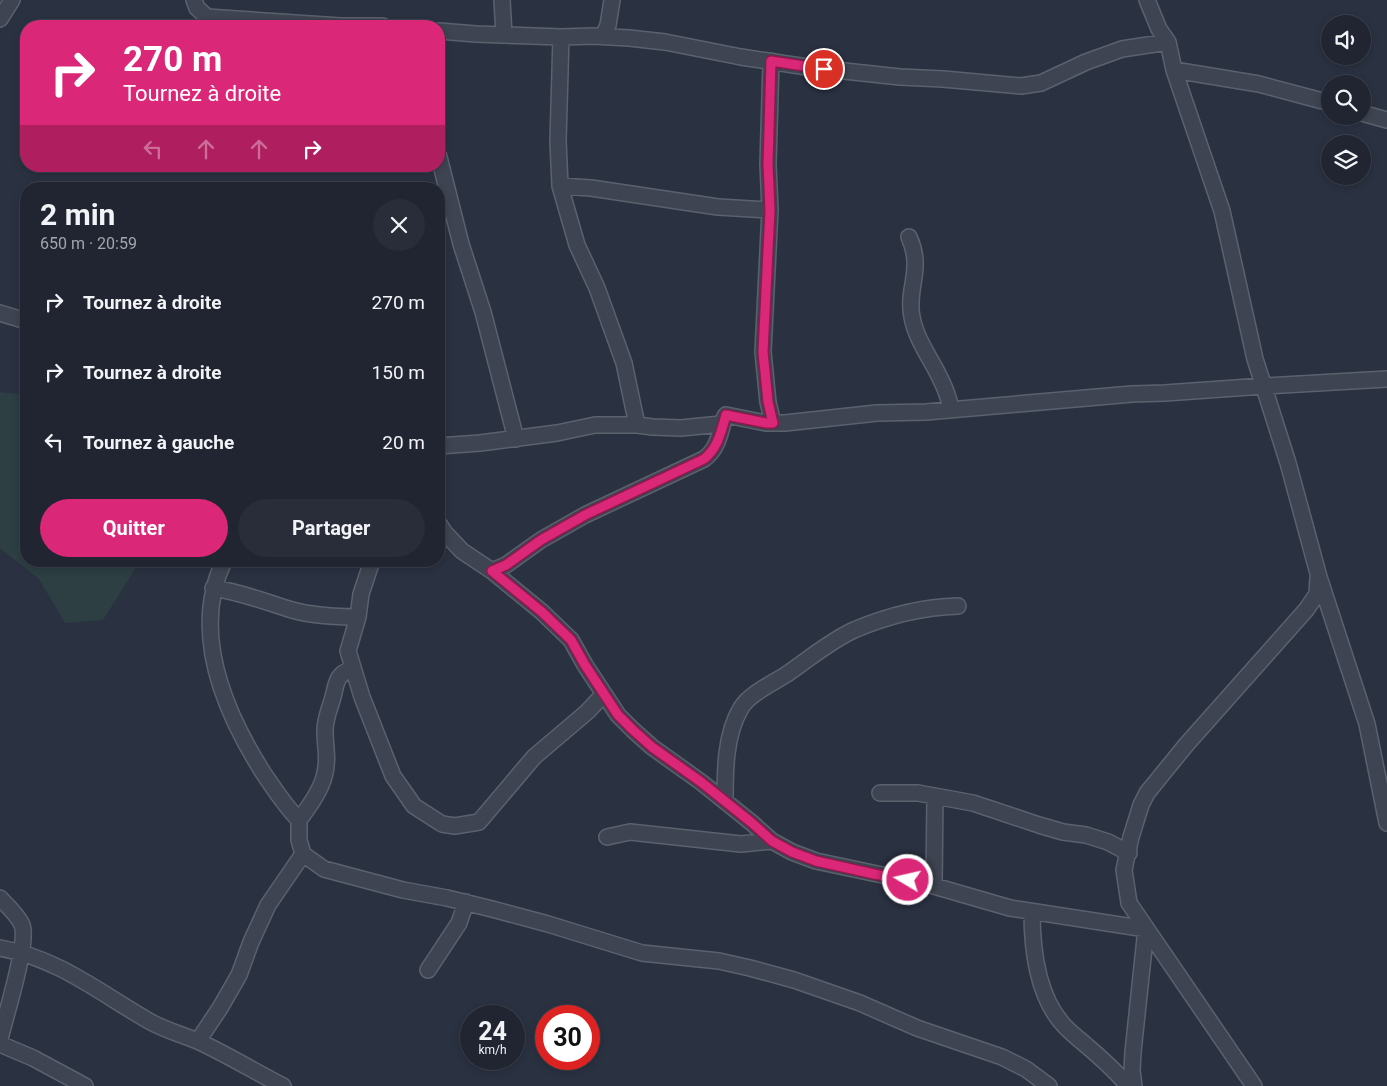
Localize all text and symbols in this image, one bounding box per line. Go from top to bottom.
map controls [1321,15,1371,185]
button: sound [1321,15,1371,65]
text: 270 m [123,39,222,80]
icon: right [40,40,105,105]
pin [803,48,845,90]
icon: arrive [810,55,838,83]
button: search [1321,75,1371,125]
text: Tournez à droite [123,81,281,106]
icon: left [139,135,167,163]
icon: ahead [192,135,220,163]
icon: ahead [245,135,273,163]
icon: right [298,135,326,163]
button: layers [1321,135,1371,185]
text: 2 min [40,197,115,232]
button: close [373,199,425,251]
text: 650 m · 20:59 [40,234,137,253]
icon: right [40,288,68,316]
text: Tournez à droite [83,291,222,314]
text: 270 m [372,291,425,314]
icon: right [40,358,68,386]
text: Tournez à droite [83,361,222,384]
text: 150 m [372,361,425,384]
icon: left [40,428,68,456]
text: Tournez à gauche [83,431,234,454]
text: 20 m [382,431,425,454]
button: Quitter [40,499,228,557]
button: Partager [238,499,425,557]
position arrow [881,853,933,905]
speed limit sign: 30 [535,1005,600,1070]
text: 24 [478,1017,507,1046]
text: km/h [478,1043,507,1057]

